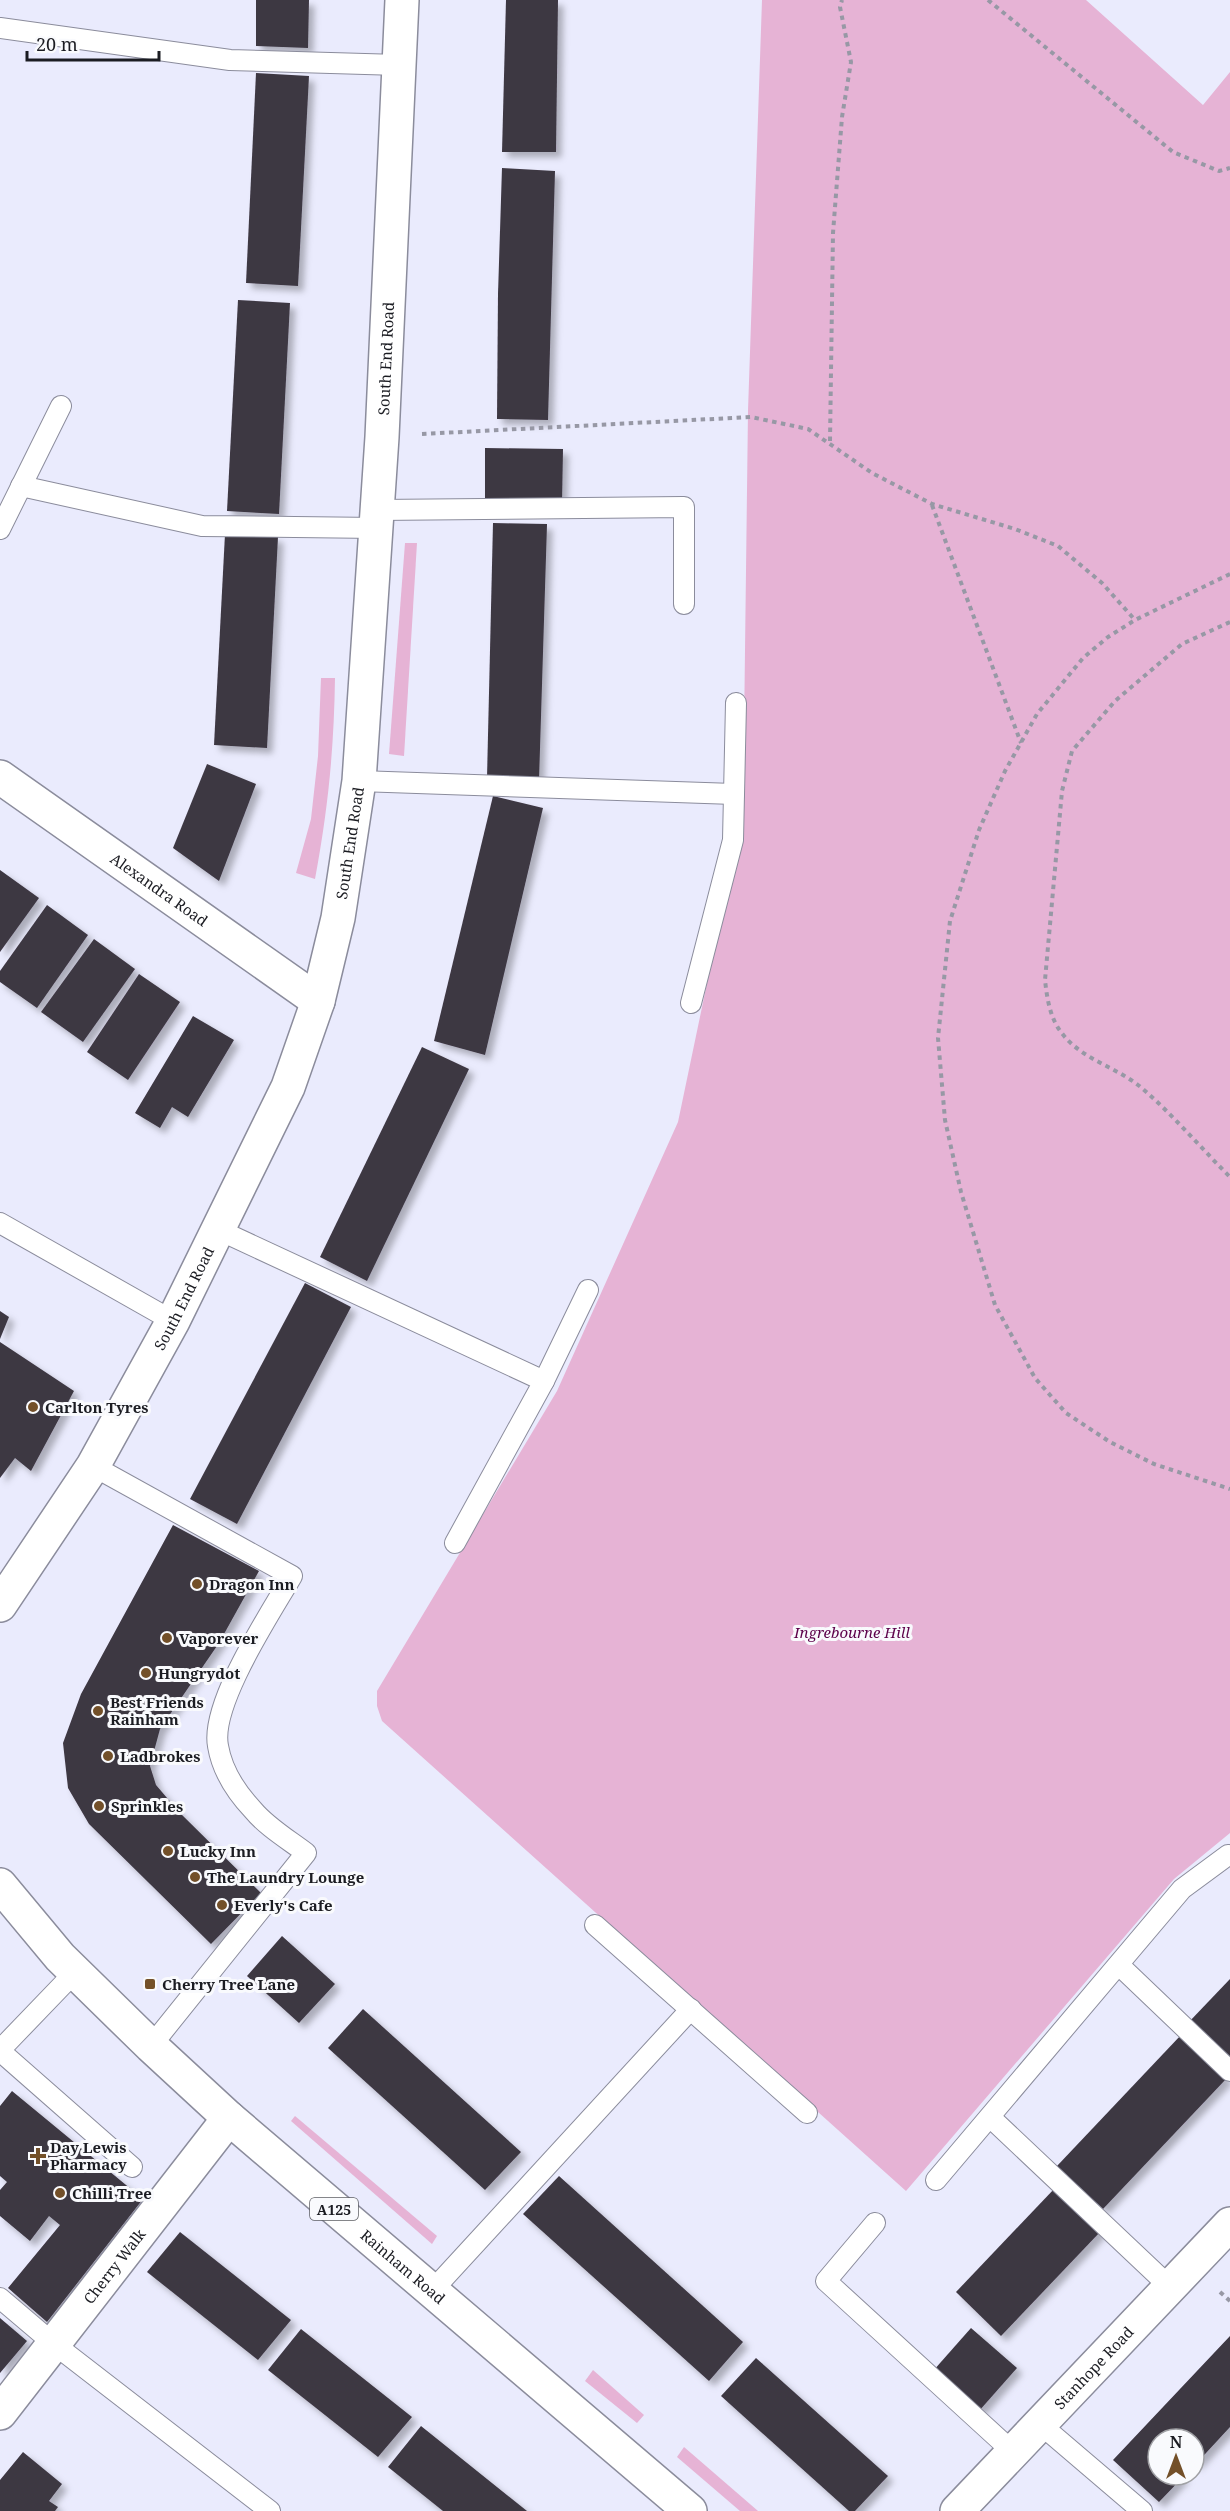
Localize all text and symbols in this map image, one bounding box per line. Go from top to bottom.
scale bar [27,24,159,62]
text: 20 m [36,32,78,56]
street label: South End Road [373,301,398,416]
street label: South End Road [331,785,368,900]
street label: Alexandra Road [107,848,212,930]
street label: South End Road [149,1243,218,1353]
place label: Carlton Tyres [45,1397,148,1417]
marker: Carlton Tyres [26,1400,40,1414]
place label: Dragon Inn [209,1574,295,1594]
marker: Dragon Inn [190,1577,204,1591]
park label: Ingrebourne Hill [793,1622,910,1642]
place label: Vaporever [179,1628,259,1648]
marker: Vaporever [160,1631,174,1645]
place label: Hungrydot [158,1663,240,1683]
marker: Hungrydot [139,1666,153,1680]
place label: Best Friends Rainham [110,1692,204,1729]
marker: Best Friends Rainham [91,1704,105,1718]
place label: Ladbrokes [120,1746,200,1766]
marker: Ladbrokes [101,1749,115,1763]
place label: Sprinkles [111,1796,183,1816]
marker: Sprinkles [92,1799,106,1813]
place label: Lucky Inn [180,1841,256,1861]
marker: Lucky Inn [161,1844,175,1858]
place label: The Laundry Lounge [207,1867,364,1887]
marker: The Laundry Lounge [188,1870,202,1884]
place label: Everly's Cafe [234,1895,332,1915]
marker: Everly's Cafe [215,1898,229,1912]
place label: Cherry Tree Lane [162,1974,295,1994]
marker: Cherry Tree Lane [143,1977,157,1991]
place label: Day Lewis Pharmacy [50,2137,127,2174]
marker: Day Lewis Pharmacy [31,2149,45,2163]
place label: Chilli Tree [72,2183,152,2203]
marker: Chilli Tree [53,2186,67,2200]
road number: A125 [310,2198,358,2220]
street label: Cherry Walk [79,2224,150,2308]
street label: Rainham Road [357,2225,450,2308]
street label: Stanhope Road [1049,2322,1138,2413]
north arrow [1146,2427,1206,2487]
text: N [1170,2431,1183,2453]

